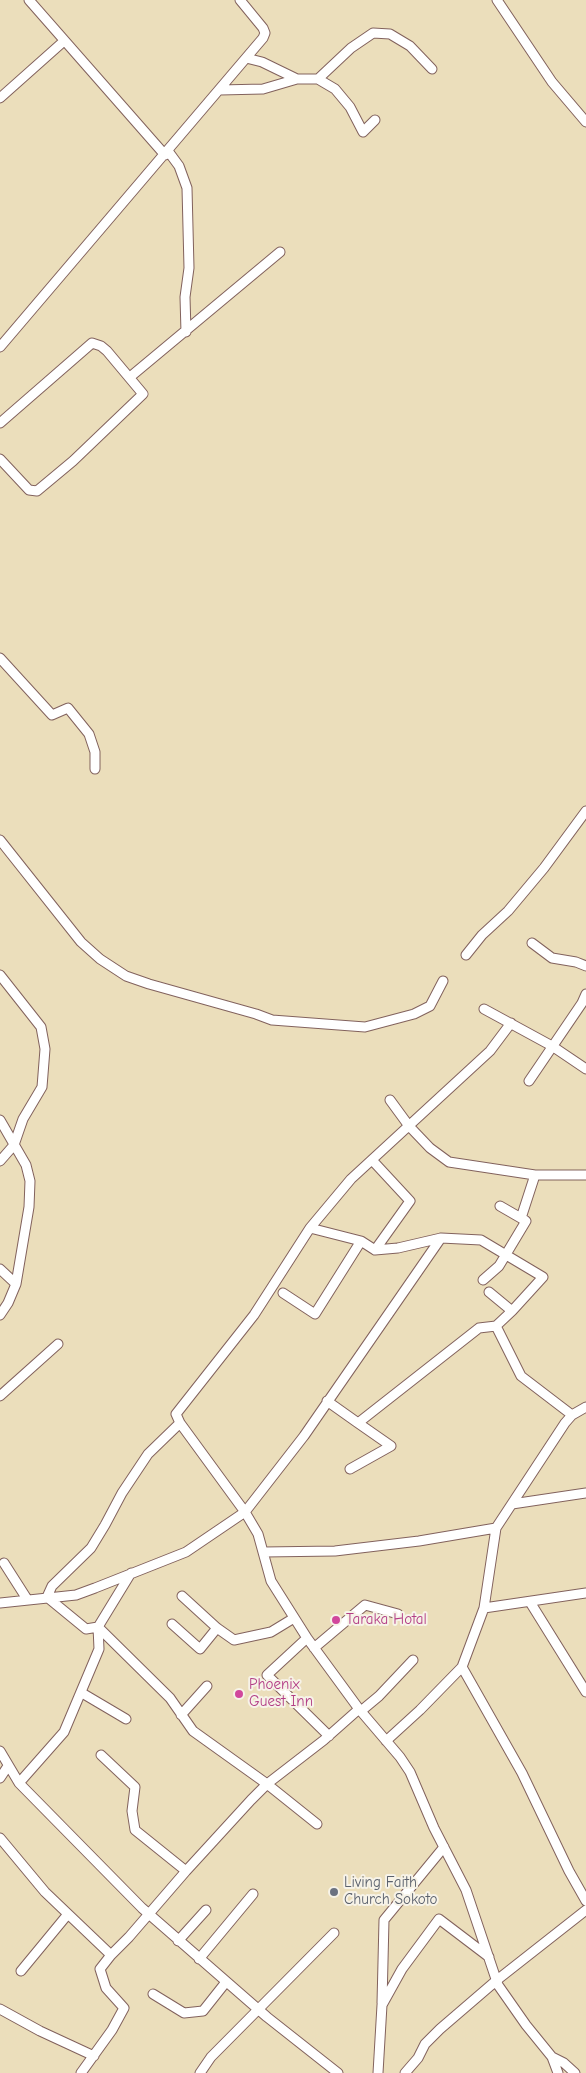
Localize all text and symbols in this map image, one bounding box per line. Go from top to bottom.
place label: Taraka Hotal [346,1611,427,1629]
marker: Taraka Hotal [330,1614,342,1626]
place label: Phoenix Guest Inn [249,1676,313,1711]
marker: Phoenix Guest Inn [233,1688,245,1700]
place label: Living Faith Church Sokoto [344,1874,437,1909]
marker: Living Faith Church Sokoto [328,1886,340,1898]

